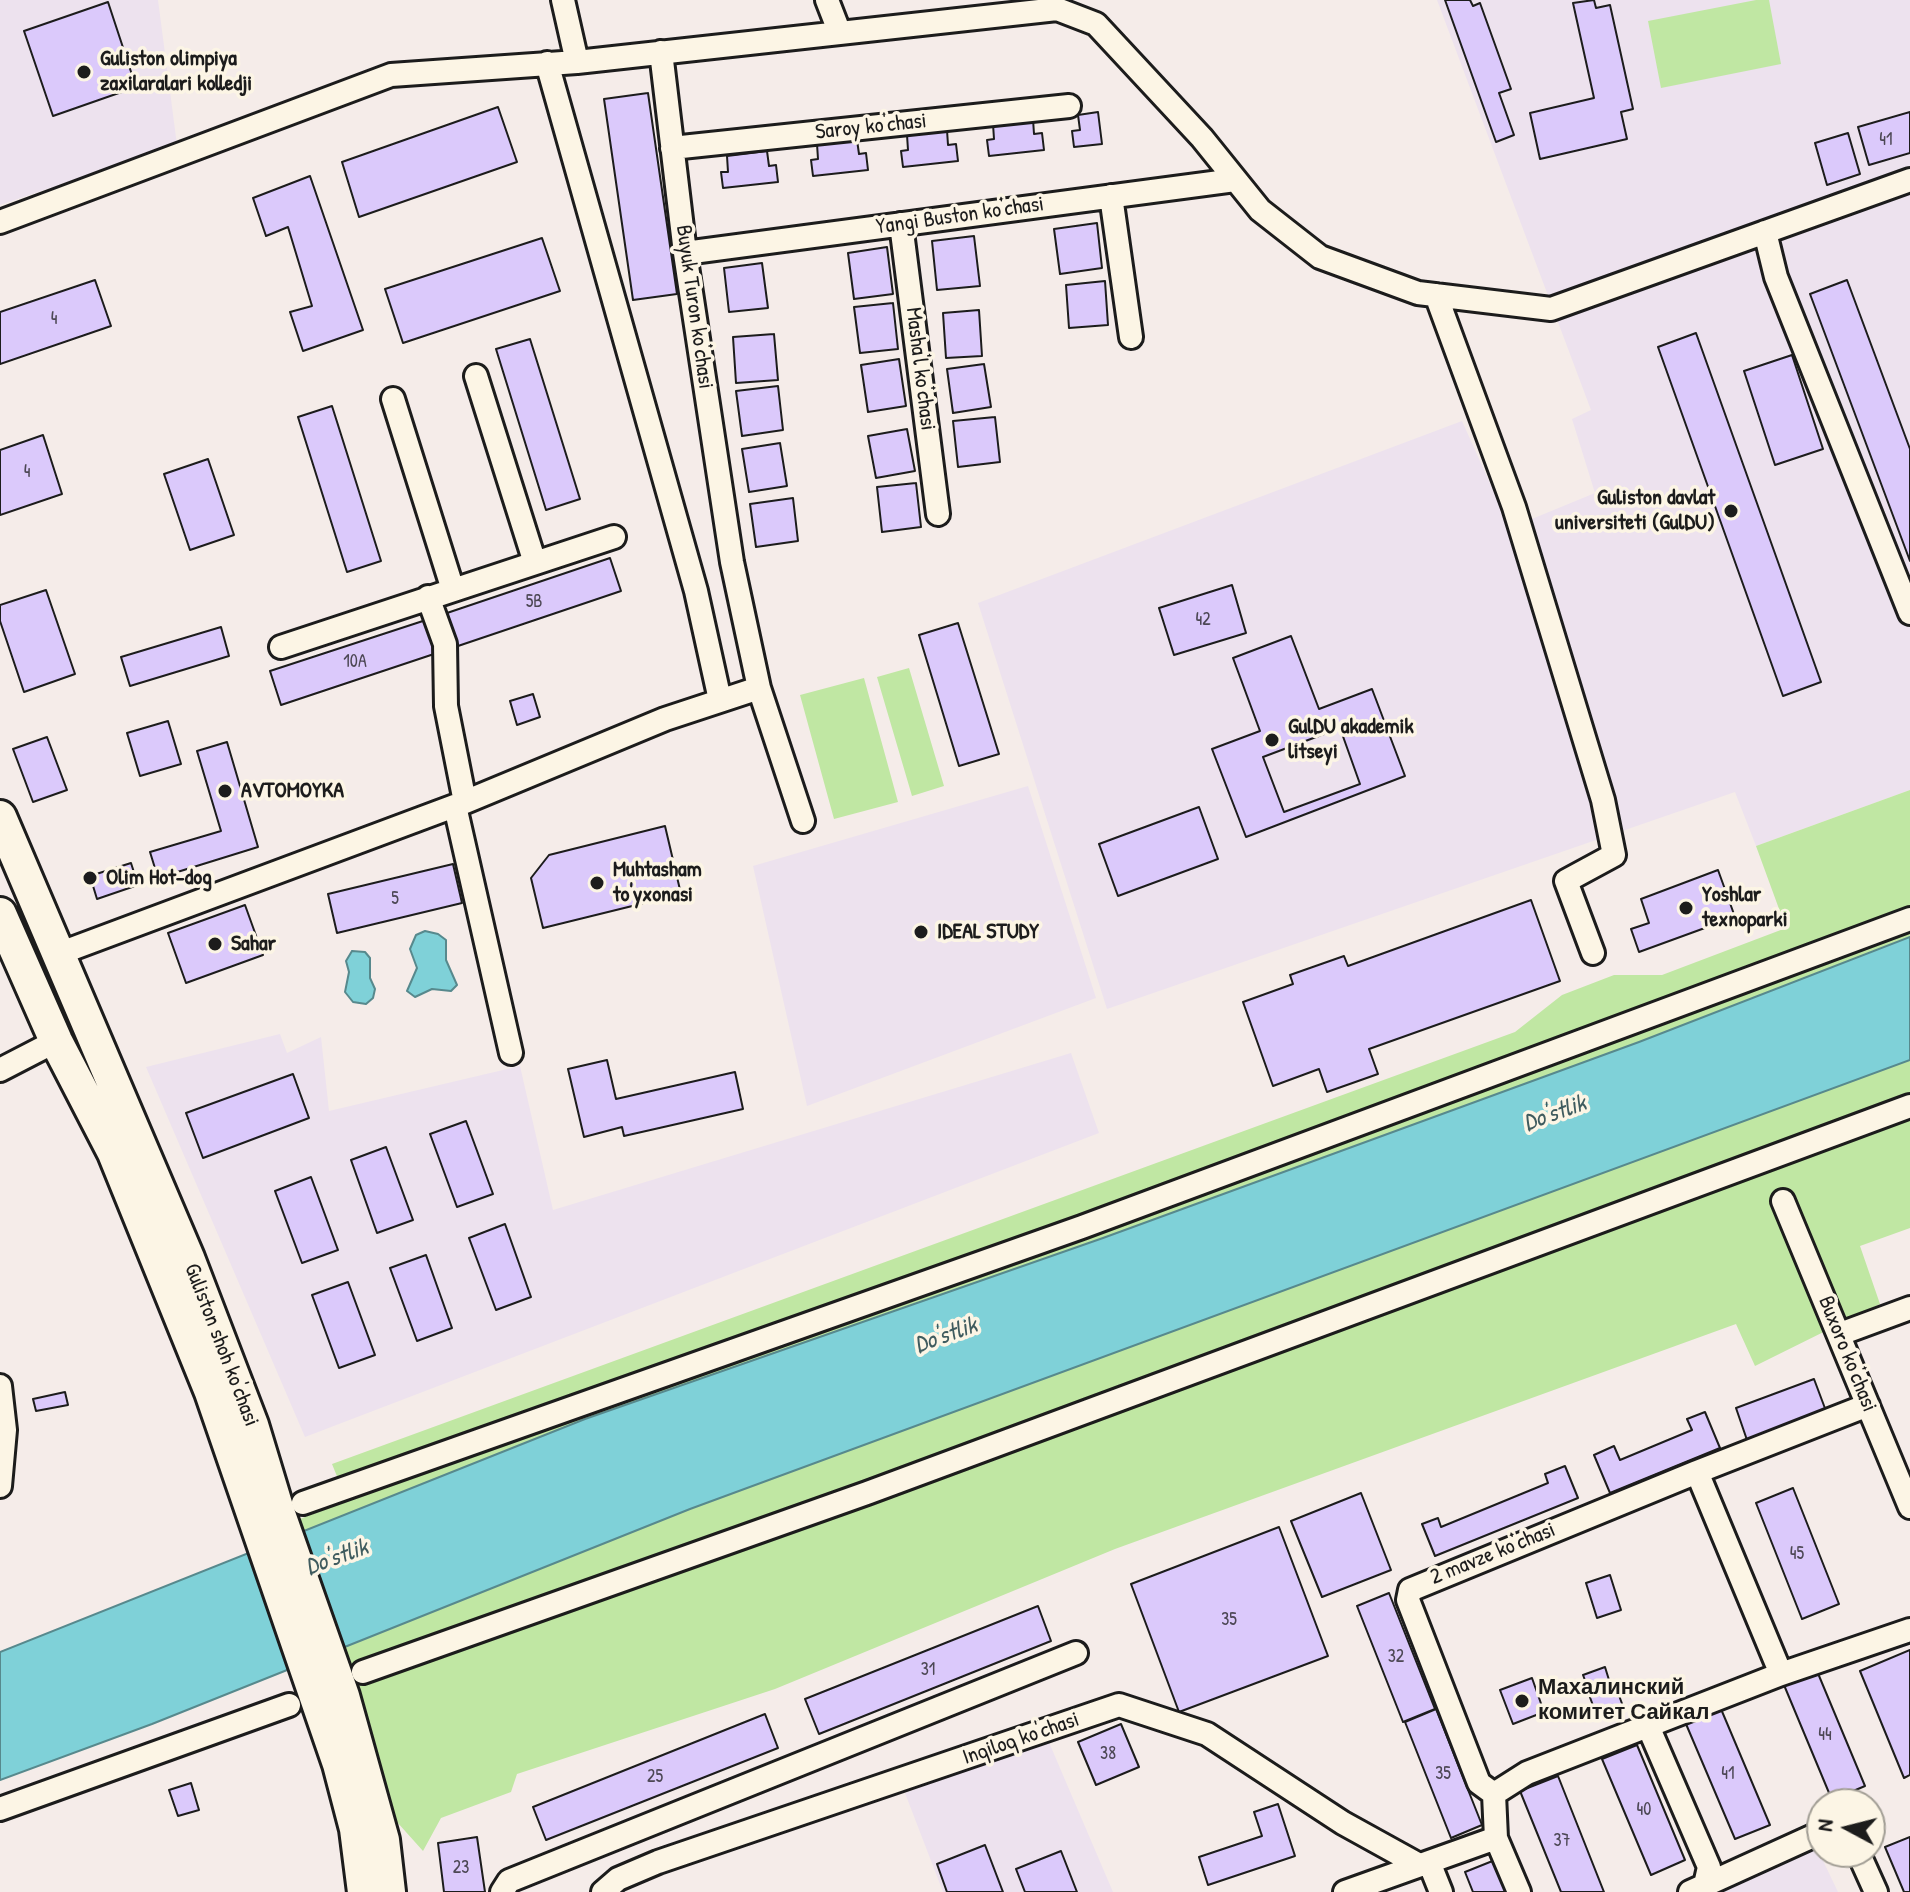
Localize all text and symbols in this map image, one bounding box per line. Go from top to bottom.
place label: Guliston olimpiya zaxilaralari kolledji [100,46,252,98]
marker: Guliston olimpiya zaxilaralari kolledji [75,63,93,81]
street label: Saroy ko'chasi [814,108,928,146]
house number: 41 [1879,129,1893,151]
street label: Yangi Buston ko'chasi [874,191,1046,241]
street label: Buyuk Turon ko'chasi [669,223,719,391]
street label: Masha'l ko'chasi [899,306,941,432]
house number: 4 [51,308,57,330]
house number: 4 [24,461,30,483]
place label: Guliston davlat universiteti (GulDU) [1555,485,1715,536]
marker: Guliston davlat universiteti (GulDU) [1722,502,1740,520]
house number: 5B [526,591,542,613]
house number: 42 [1195,609,1211,631]
house number: 10A [343,651,367,673]
place label: GulDU akademik litseyi [1288,714,1414,766]
marker: GulDU akademik litseyi [1263,731,1281,749]
place label: AVTOMOYKA [241,778,344,804]
marker: AVTOMOYKA [216,782,234,800]
place label: Muhtasham to'yxonasi [613,857,702,908]
place label: Olim Hot-dog [106,865,212,891]
marker: Olim Hot-dog [81,869,99,887]
marker: Muhtasham to'yxonasi [588,874,606,892]
place label: Yoshlar texnoparki [1702,882,1788,934]
house number: 5 [391,888,399,910]
marker: Yoshlar texnoparki [1677,899,1695,917]
place label: IDEAL STUDY [937,919,1039,945]
marker: IDEAL STUDY [912,923,930,941]
place label: Sahar [231,931,276,957]
marker: Sahar [206,935,224,953]
water label: Do'stlik [1520,1089,1590,1139]
street label: Guliston shoh ko'chasi [178,1260,264,1430]
street label: Buxoro ko'chasi [1812,1292,1882,1416]
water label: Do'stlik [911,1311,981,1361]
street label: 2 mavze ko'chasi [1427,1517,1559,1591]
water label: Do'stlik [302,1533,372,1583]
house number: 45 [1790,1543,1804,1565]
house number: 35 [1221,1609,1237,1631]
house number: 32 [1388,1646,1404,1668]
house number: 31 [921,1659,935,1681]
place label: Махалинский комитет Сайкал [1538,1675,1709,1726]
marker: Махалинский комитет Сайкал [1513,1692,1531,1710]
street label: Inqiloq ko'chasi [959,1707,1083,1771]
house number: 44 [1818,1724,1832,1746]
house number: 38 [1100,1743,1116,1765]
house number: 35 [1435,1763,1451,1785]
house number: 41 [1721,1763,1735,1785]
house number: 25 [647,1766,663,1788]
north arrow [1806,1788,1886,1868]
house number: 40 [1637,1799,1651,1821]
text: N [1809,1818,1840,1833]
house number: 37 [1554,1830,1570,1852]
house number: 23 [453,1857,469,1879]

